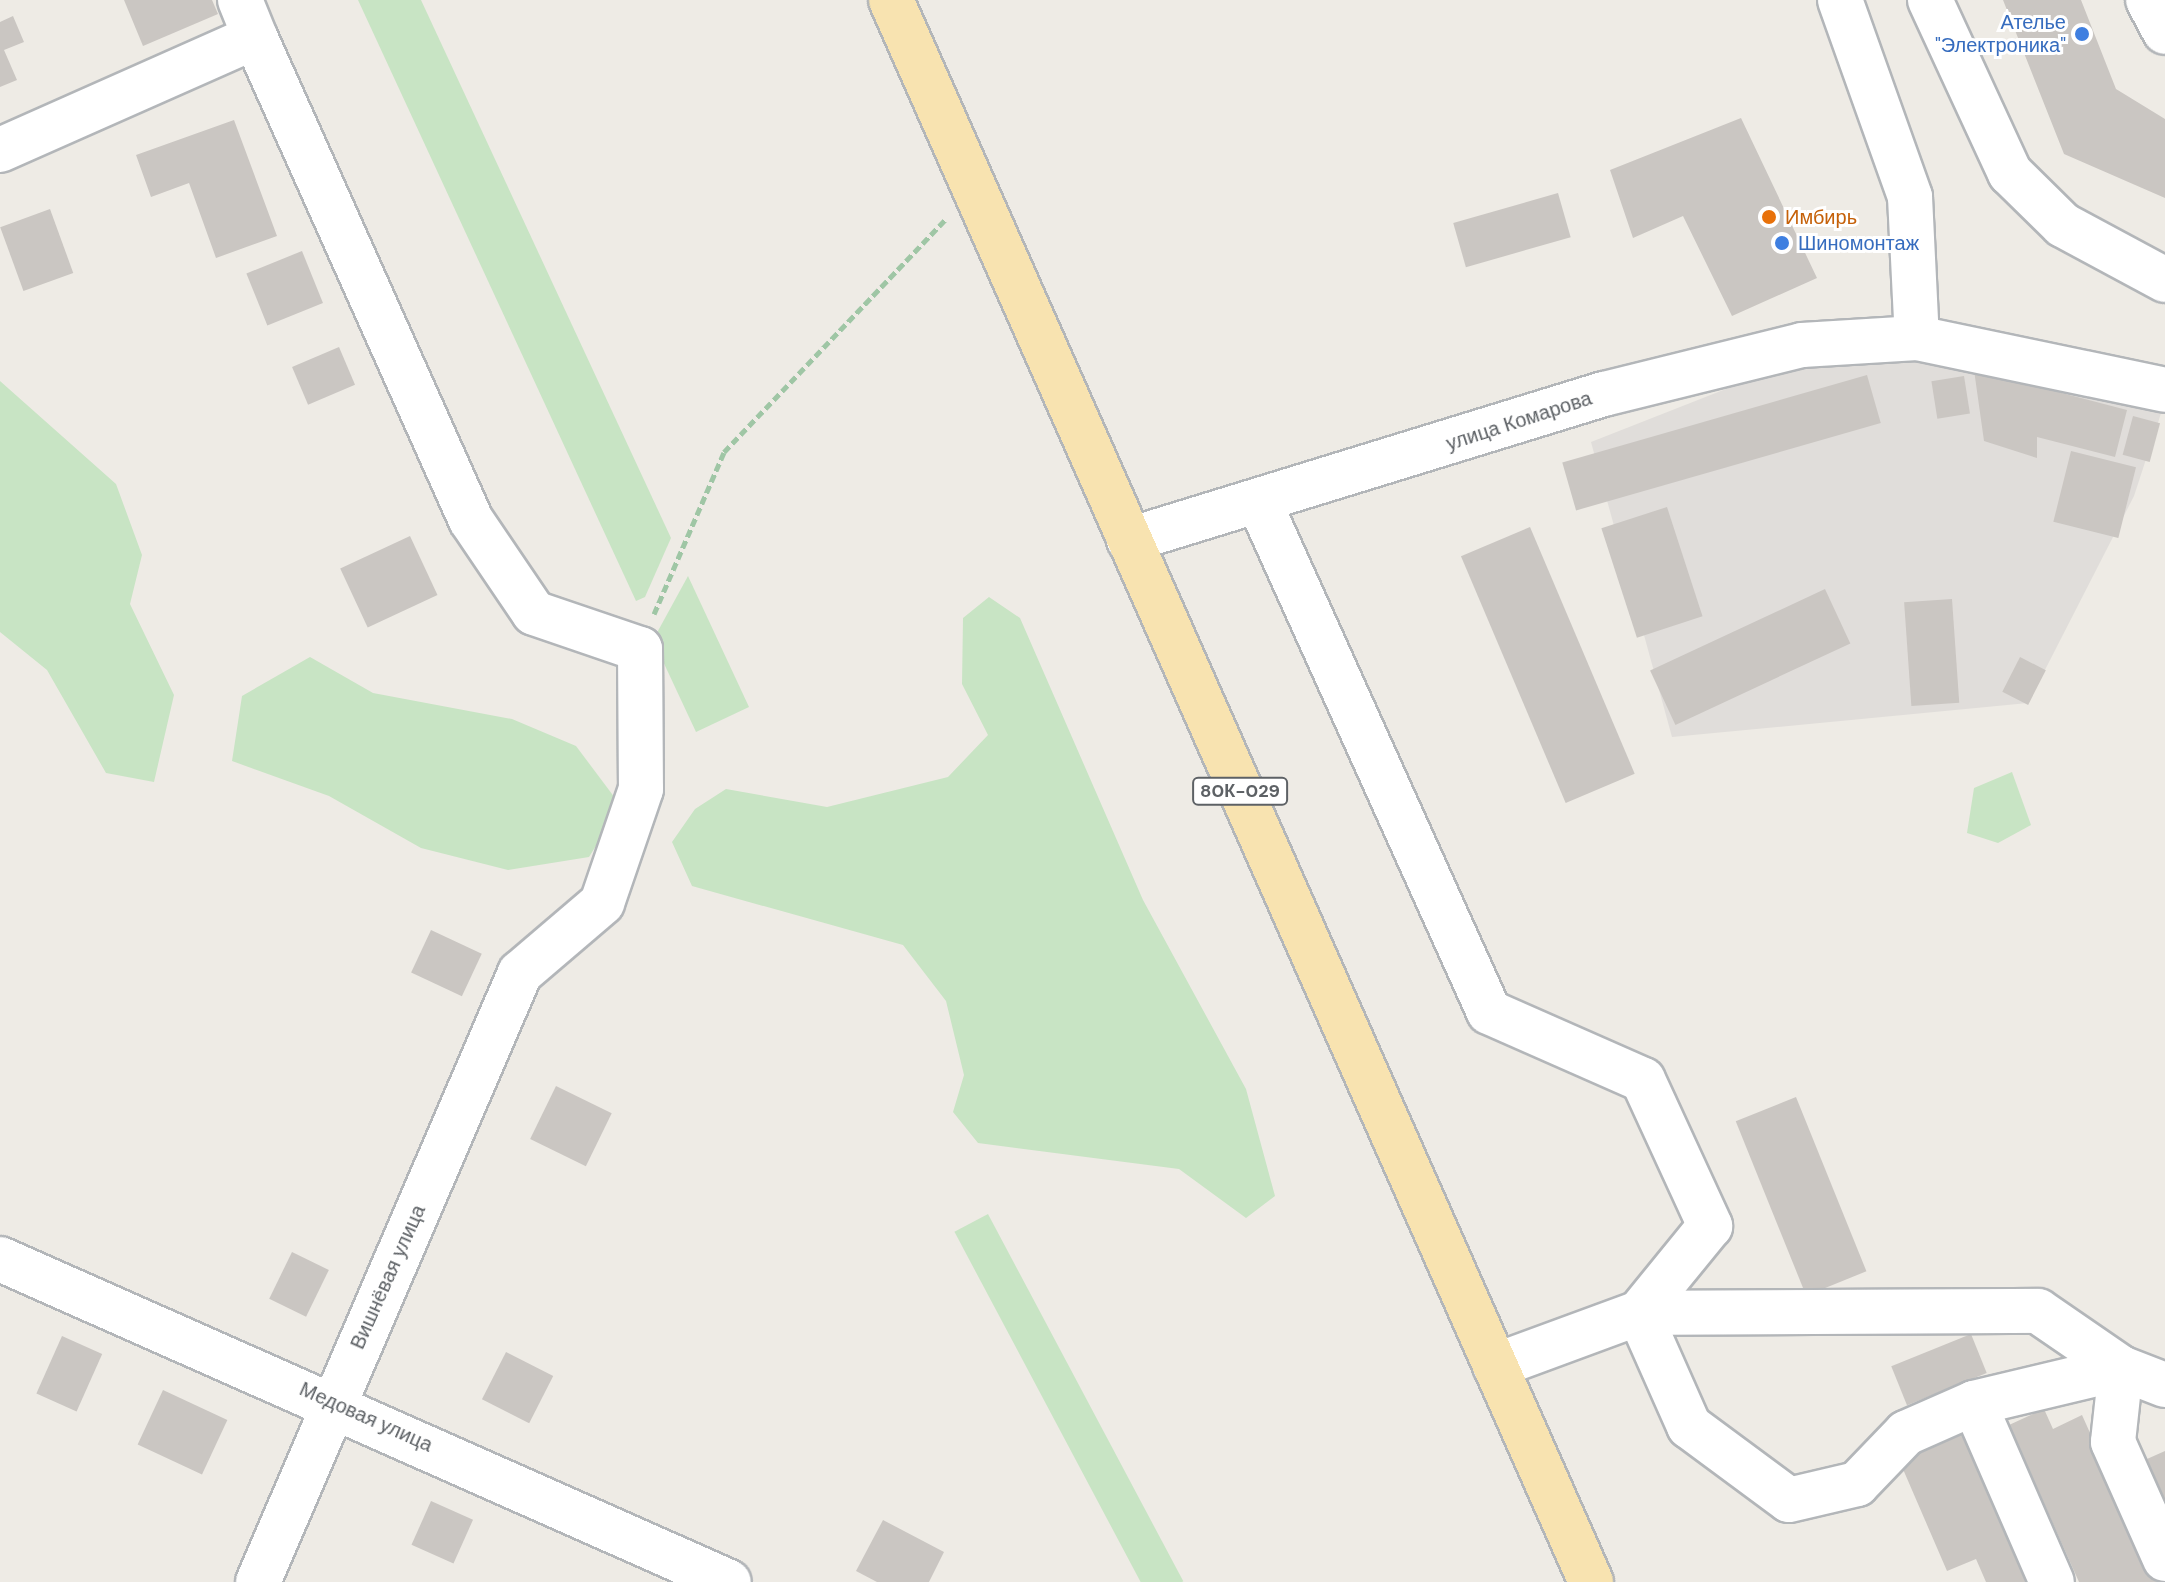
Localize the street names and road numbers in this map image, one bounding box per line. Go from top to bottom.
street label: улица Комарова [1443,386,1595,456]
road number: 80К-029 [1192,777,1288,805]
street label: Вишнёвая улица [345,1201,431,1353]
street label: Медовая улица [296,1377,436,1457]

